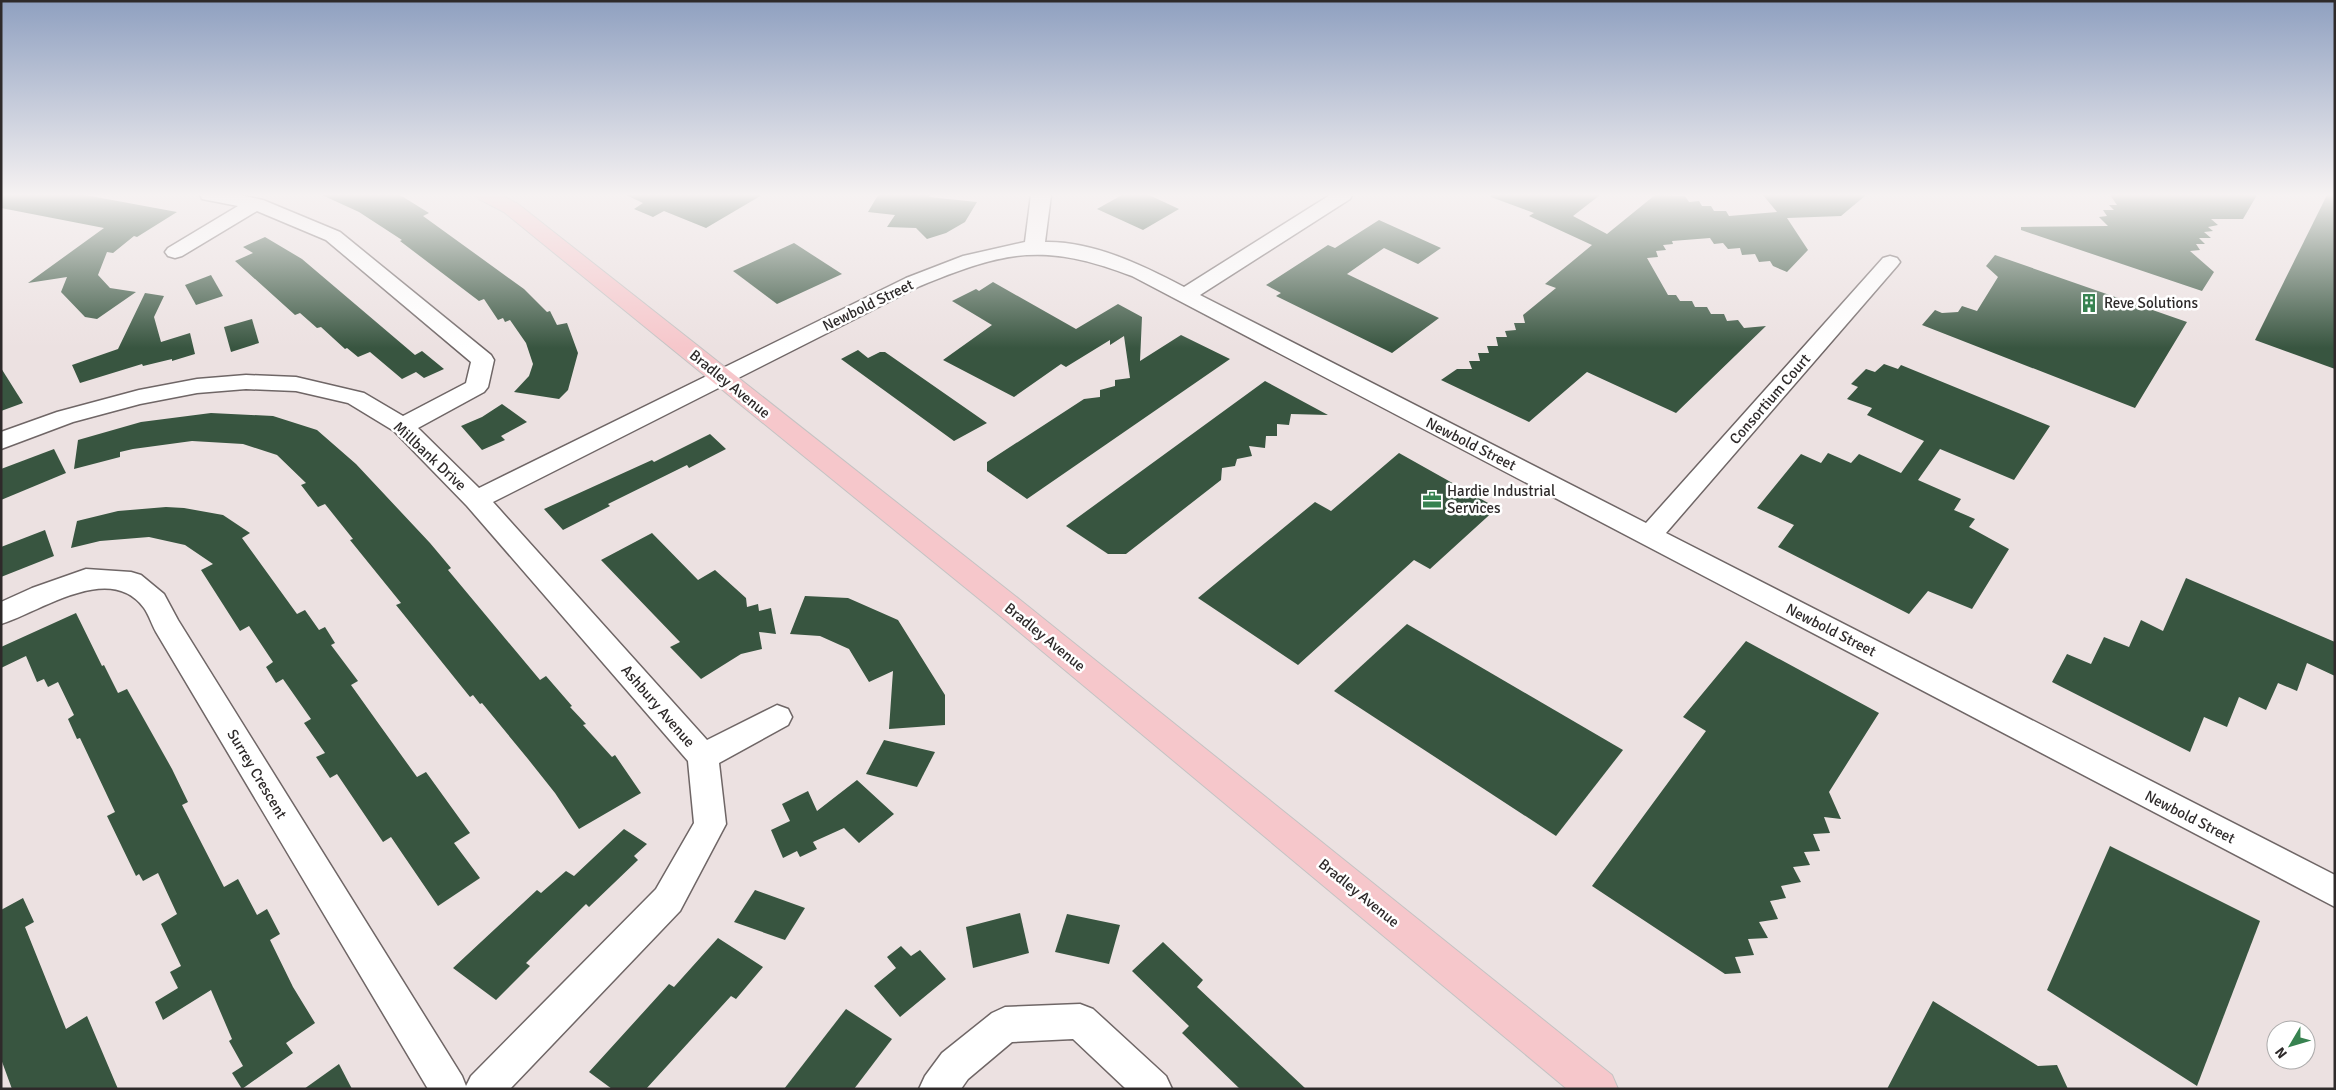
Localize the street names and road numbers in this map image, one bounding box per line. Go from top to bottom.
street label: Newbold Street [820,275,916,335]
street label: Bradley Avenue [686,346,774,422]
street label: Consortium Court [1726,350,1814,448]
street label: Newbold Street [1423,414,1519,474]
street label: Millbank Drive [390,418,470,494]
street label: Bradley Avenue [1001,599,1089,675]
street label: Newbold Street [1783,600,1879,660]
street label: Ashbury Avenue [617,661,699,751]
street label: Surrey Crescent [223,726,291,822]
street label: Newbold Street [2142,787,2238,847]
street label: Bradley Avenue [1315,855,1403,931]

